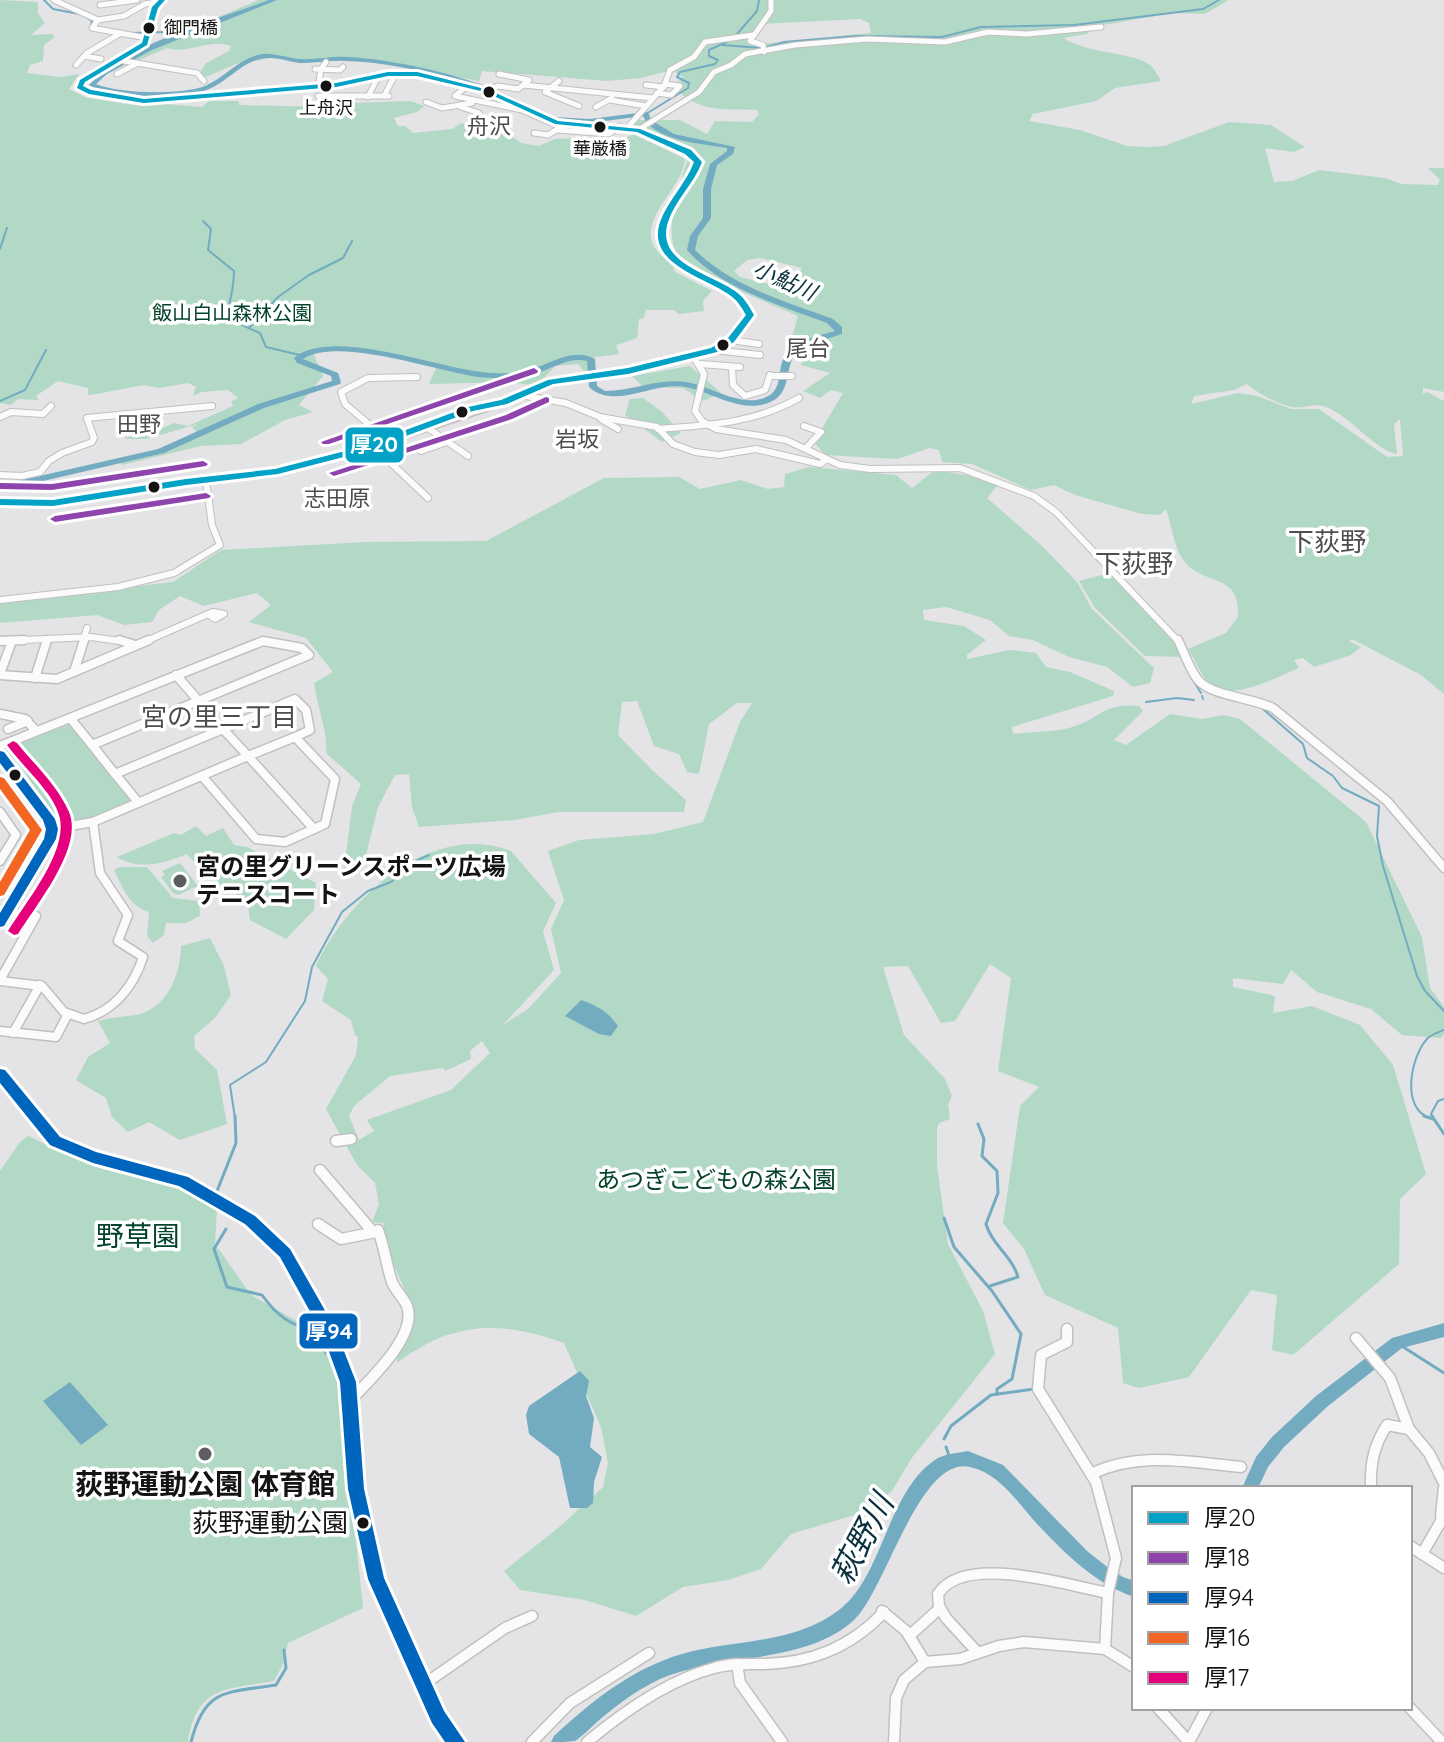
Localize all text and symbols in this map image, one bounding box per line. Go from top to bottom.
place label: 御門橋 [164,16,218,39]
marker: 御門橋 [141,20,157,36]
marker: 上舟沢 [318,78,334,94]
unlabelled marker [481,84,497,100]
place label: 上舟沢 [299,96,353,119]
district label: 舟沢 [467,112,511,140]
marker: 華厳橋 [592,119,608,135]
place label: 華厳橋 [573,137,627,160]
water label: 小鮎川 [749,254,823,307]
park label: 飯山白山森林公園 [152,300,312,325]
district label: 尾台 [786,334,830,362]
unlabelled marker [715,337,731,353]
unlabelled marker [454,404,470,420]
district label: 田野 [117,410,161,438]
district label: 岩坂 [555,425,599,453]
line badge: 厚20 [344,426,405,464]
text: 厚20 [350,430,398,458]
unlabelled marker [146,479,162,495]
district label: 志田原 [304,484,370,512]
district label: 下荻野 [1288,525,1366,558]
district label: 下荻野 [1095,547,1173,580]
district label: 宮の里三丁目 [141,700,297,733]
unlabelled marker [7,767,23,783]
place label: 宮の里グリーンスポーツ広場 テニスコート [196,851,506,909]
marker: 宮の里グリーンスポーツ広場 テニスコート [171,872,189,890]
park label: あつぎこどもの森公園 [596,1164,836,1194]
park label: 野草園 [96,1218,180,1253]
line badge: 厚94 [298,1312,359,1350]
text: 厚94 [305,1317,353,1345]
marker: 荻野運動公園 体育館 [196,1445,214,1463]
place label: 荻野運動公園 体育館 [75,1466,335,1501]
water label: 萩野川 [821,1484,903,1590]
legend [1132,1486,1412,1710]
text: 厚20 [1204,1502,1256,1532]
place label: 荻野運動公園 [192,1506,348,1539]
marker: 荻野運動公園 [355,1515,371,1531]
text: 厚18 [1204,1542,1250,1572]
text: 厚94 [1204,1582,1254,1612]
text: 厚16 [1204,1622,1250,1652]
text: 厚17 [1204,1662,1249,1692]

